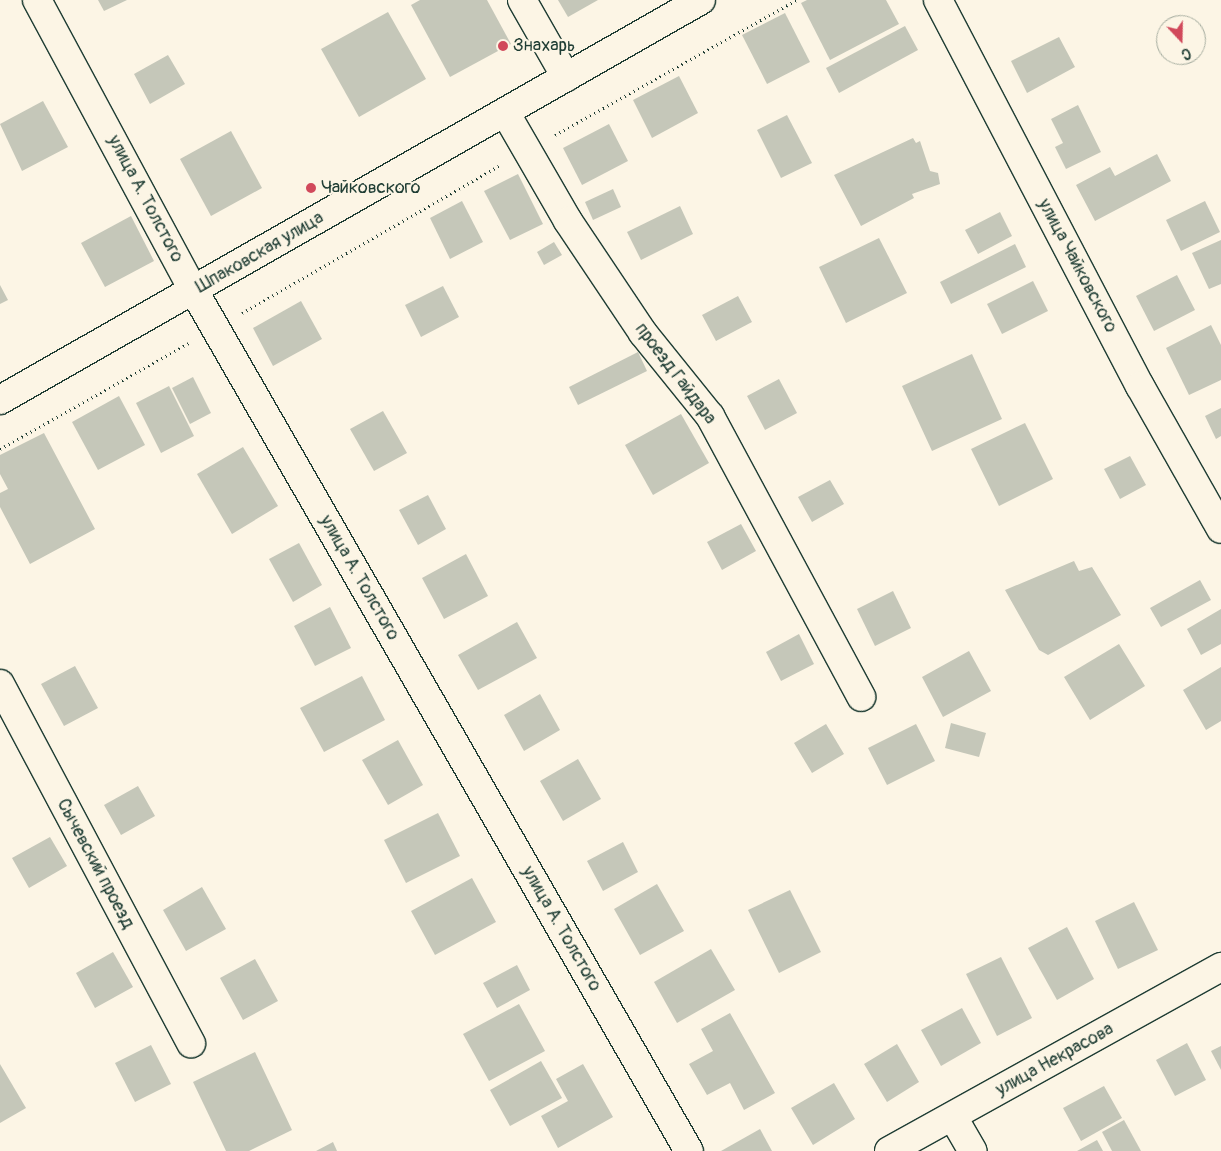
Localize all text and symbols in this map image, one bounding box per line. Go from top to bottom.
north arrow [1156,15,1206,65]
place label: Знахарь [513,35,575,57]
marker: Знахарь [497,40,509,52]
text: С [1179,44,1193,63]
street label: улица А. Толстого [102,132,188,266]
place label: Чайковского [321,177,421,199]
marker: Чайковского [305,182,317,194]
street label: улица Чайковского [1033,195,1121,337]
street label: Шпаковская улица [192,208,328,298]
street label: проезд Гайдара [630,319,720,429]
street label: улица А. Толстого [314,512,404,644]
street label: Сычевский проезд [52,795,138,933]
street label: улица А. Толстого [516,863,606,995]
street label: улица Некрасова [992,1019,1118,1101]

